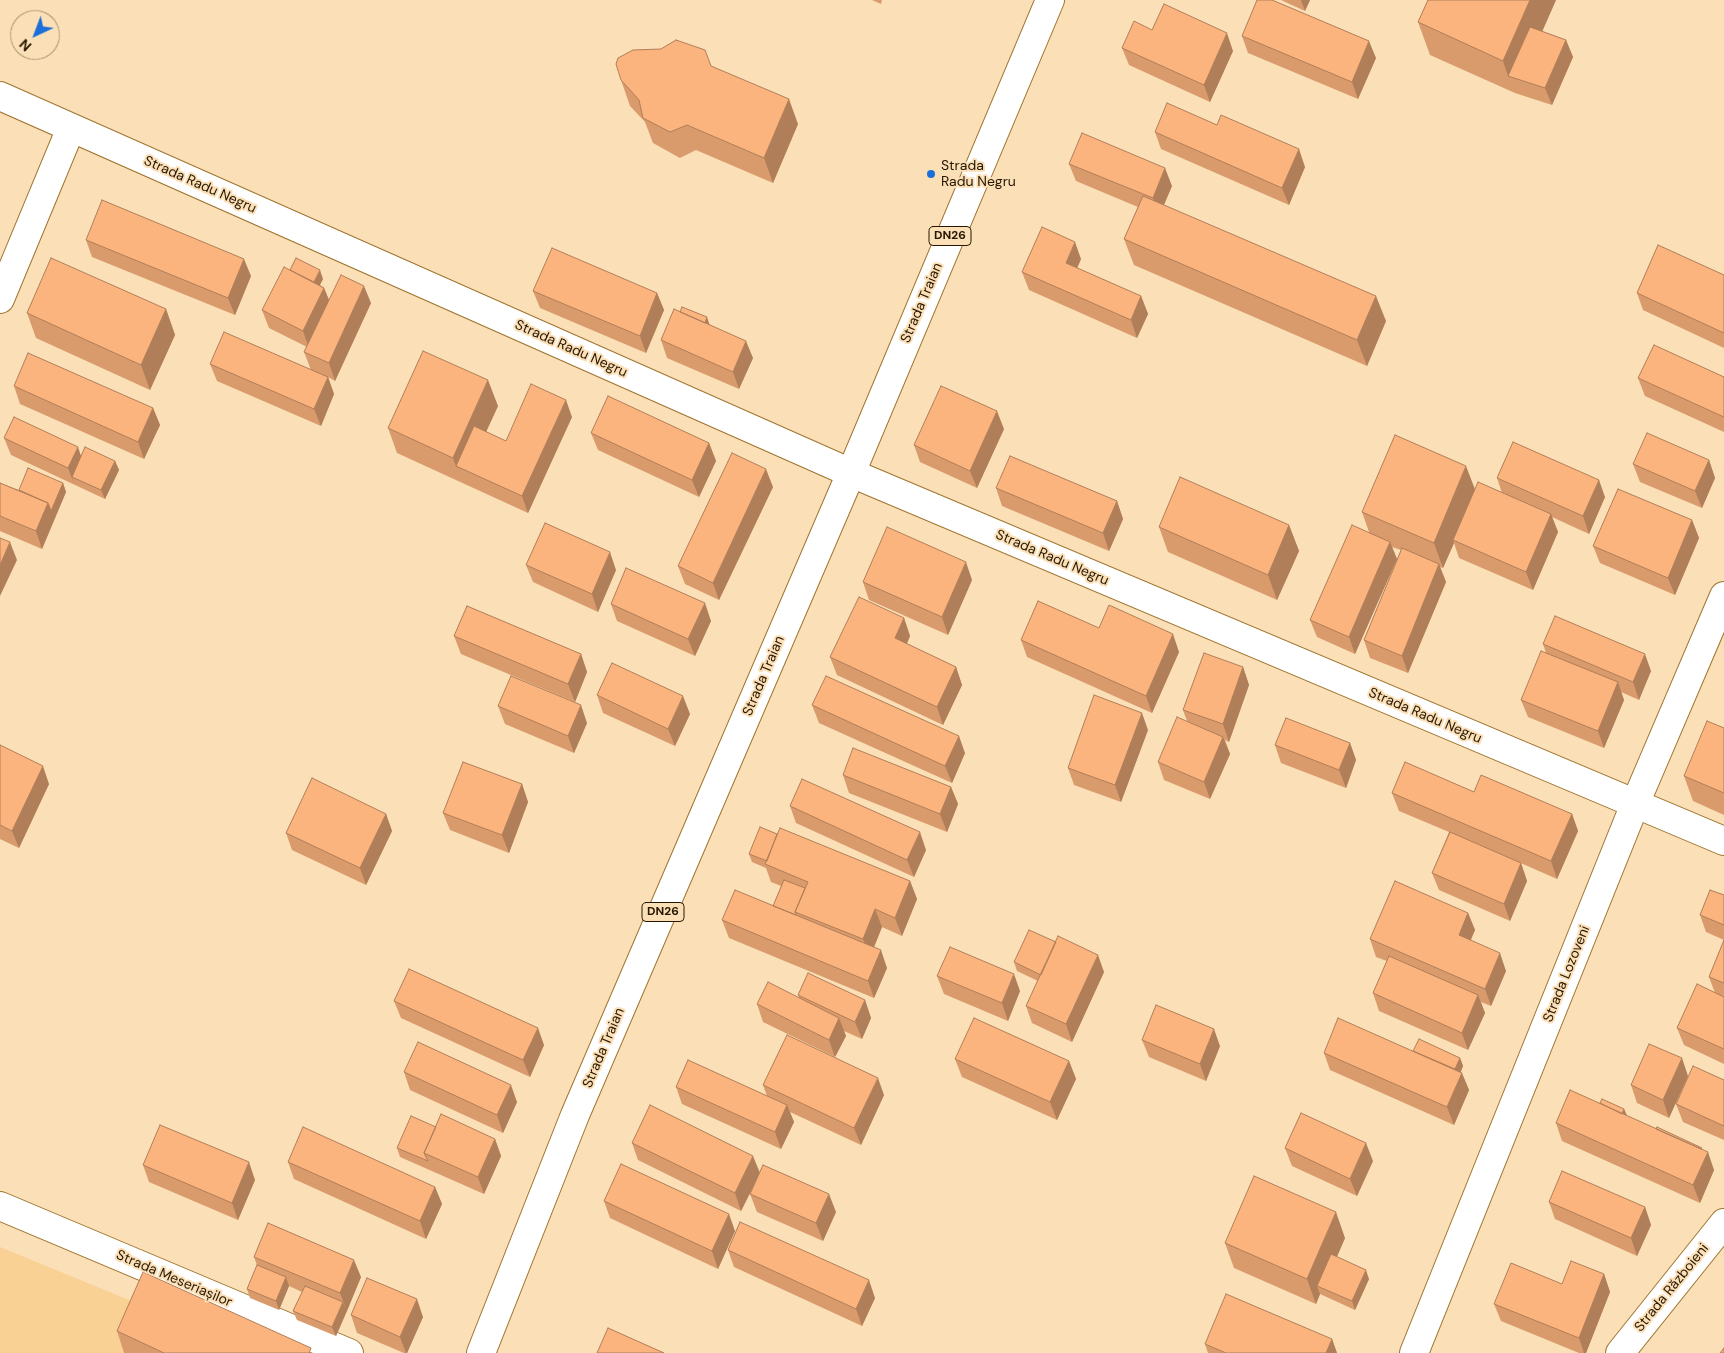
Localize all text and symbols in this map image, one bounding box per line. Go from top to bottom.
north arrow [10,10,60,60]
text: N [16,35,35,55]
street label: Strada Radu Negru [141,153,259,217]
place label: Strada Radu Negru [941,158,1016,190]
marker: Strada Radu Negru [925,168,937,180]
road number: DN26 [929,227,971,246]
street label: Strada Traian [898,260,946,346]
street label: Strada Radu Negru [512,317,630,381]
street label: Strada Radu Negru [993,527,1111,589]
street label: Strada Traian [740,633,788,719]
street label: Strada Radu Negru [1366,685,1484,747]
road number: DN26 [642,902,684,922]
street label: Strada Lozoveni [1540,923,1594,1025]
street label: Strada Traian [580,1005,628,1091]
street label: Strada Războieni [1631,1241,1713,1335]
street label: Strada Meseriașilor [113,1247,235,1311]

